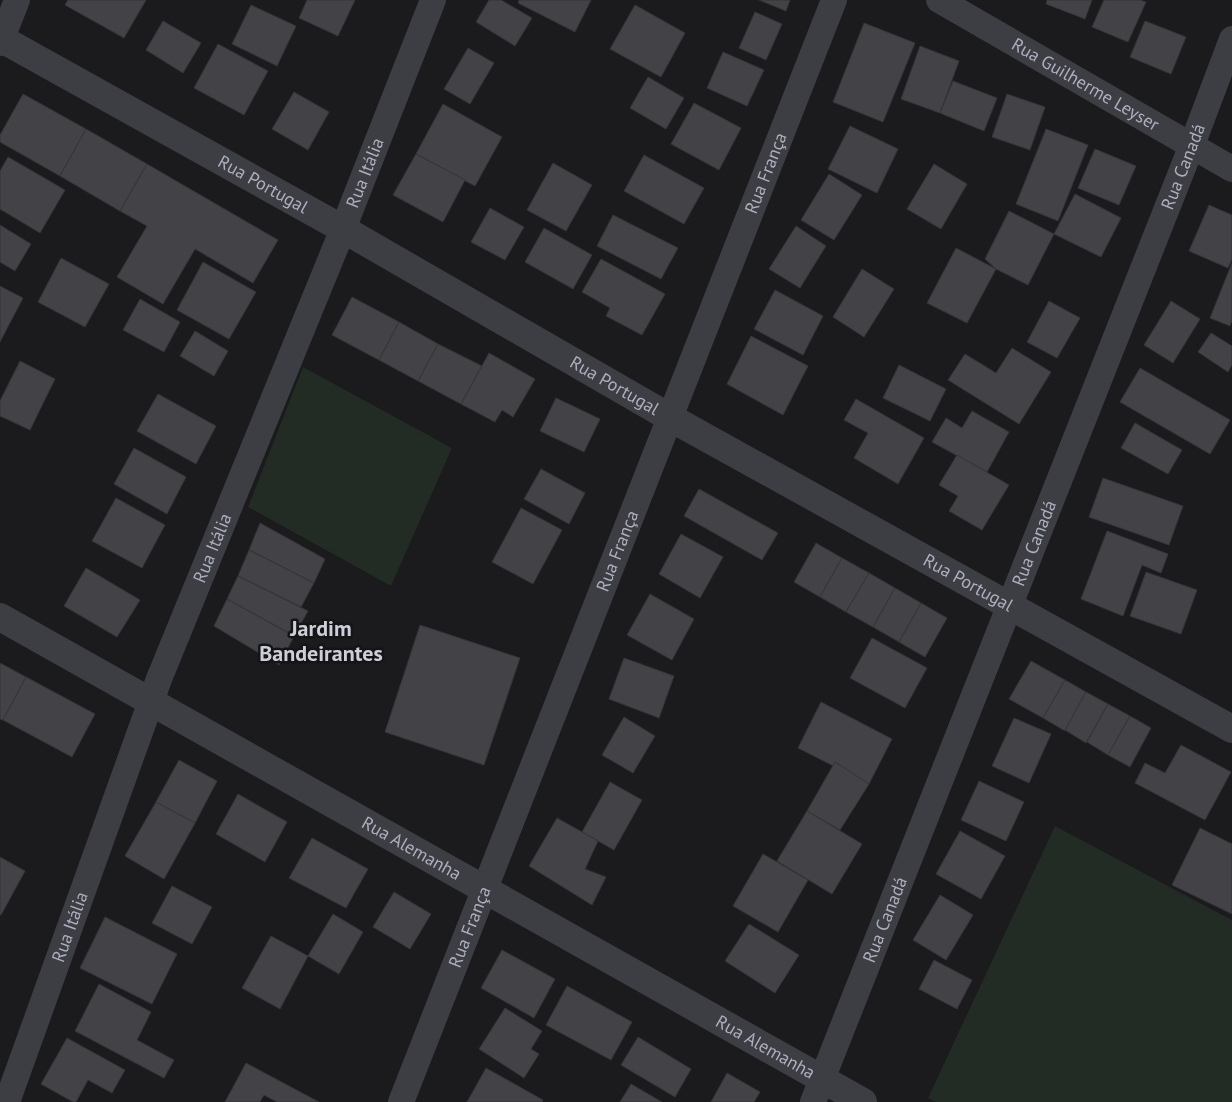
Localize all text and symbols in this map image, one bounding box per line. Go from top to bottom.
street label: Rua Guilherme Leyser [1008,32,1164,136]
street label: Rua Canadá [1156,120,1210,213]
street label: Rua França [739,129,792,217]
street label: Rua Itália [340,134,389,211]
street label: Rua Portugal [214,150,313,219]
street label: Rua Portugal [566,350,664,420]
street label: Rua Canadá [1007,497,1061,589]
street label: Rua França [591,507,643,595]
street label: Rua Itália [188,510,237,586]
street label: Rua Portugal [919,548,1018,617]
district label: Jardim Bandeirantes [259,614,383,667]
street label: Rua Alemanha [358,811,466,885]
street label: Rua Canadá [857,873,912,966]
street label: Rua França [443,883,496,971]
street label: Rua Itália [46,888,93,965]
street label: Rua Alemanha [712,1010,819,1084]

